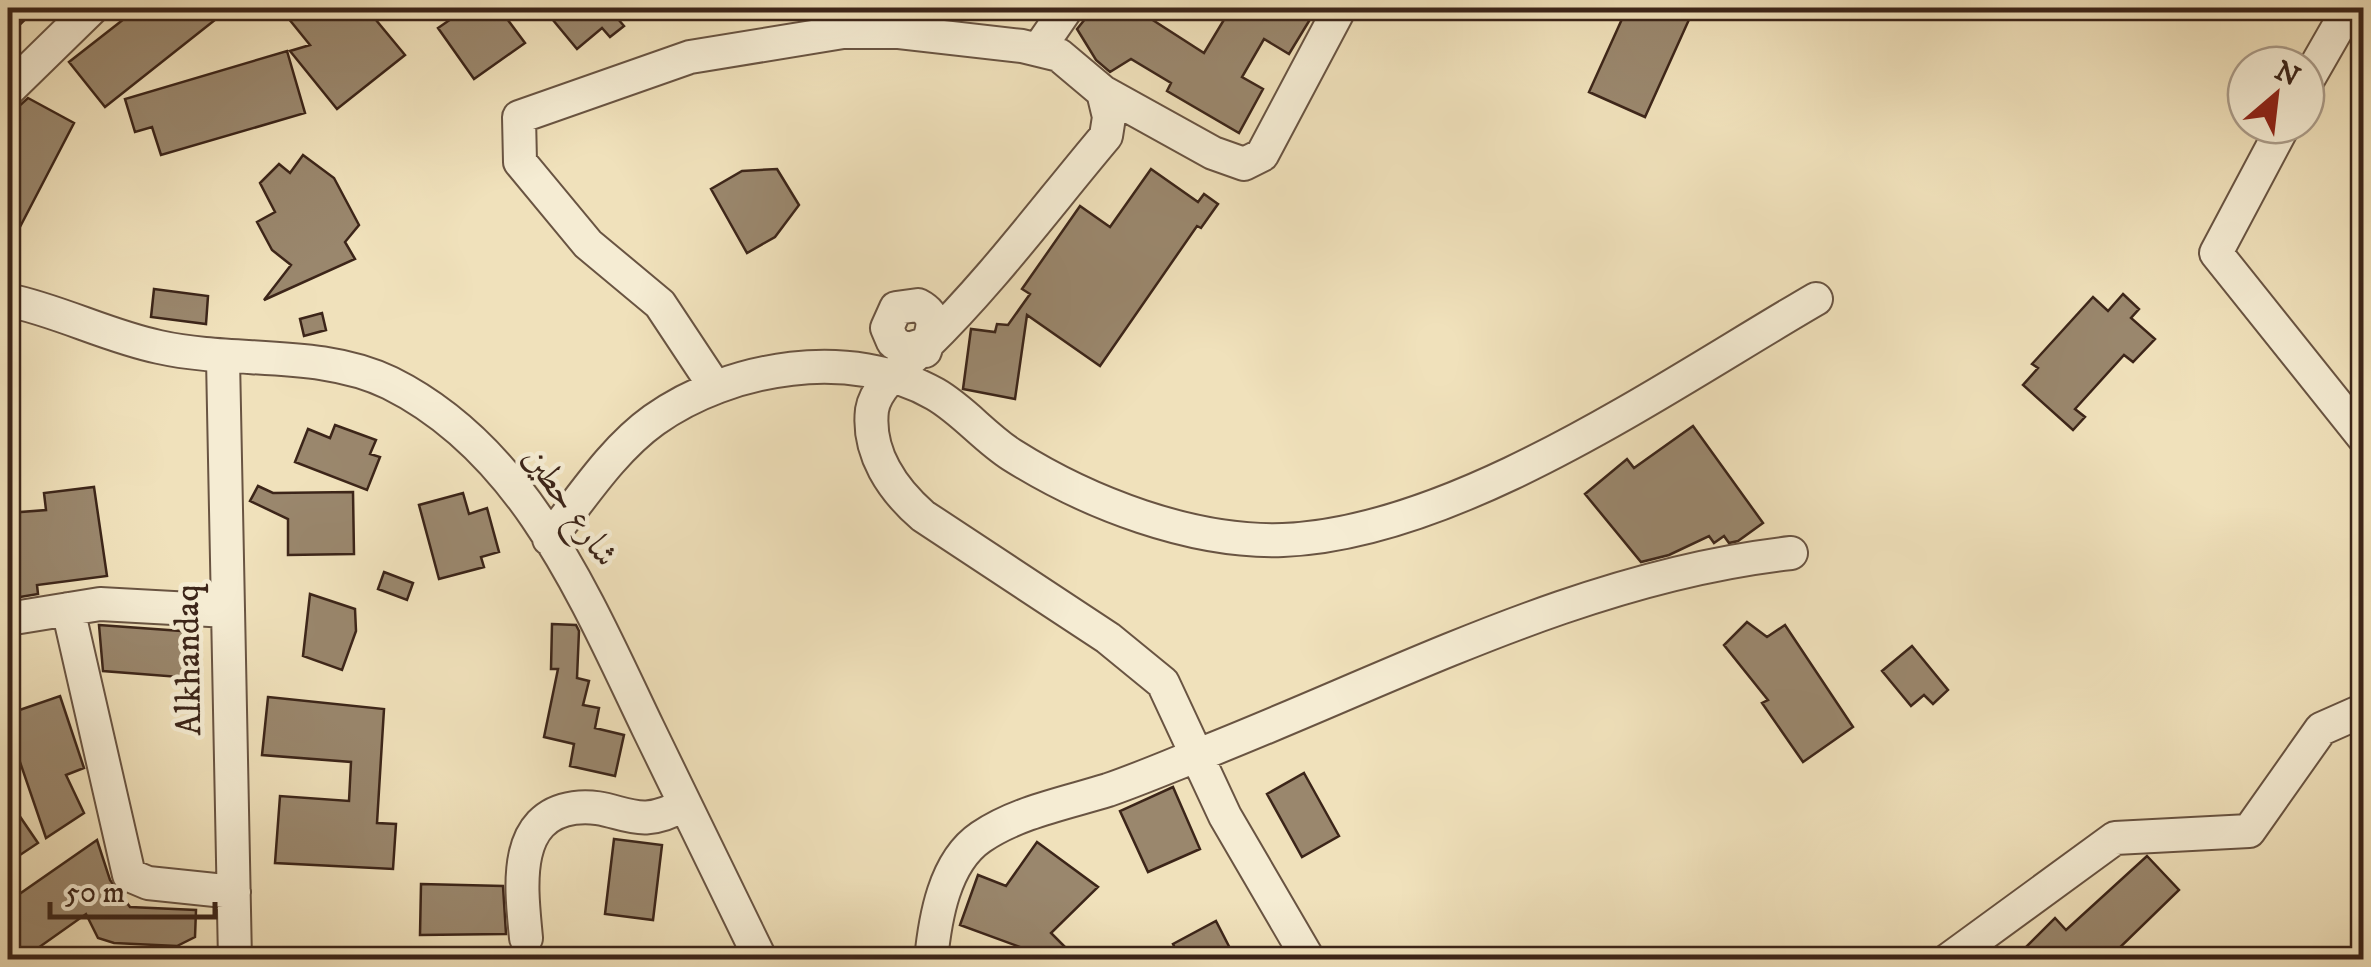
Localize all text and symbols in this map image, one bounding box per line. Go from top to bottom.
north arrow [2226,45,2326,145]
text: N [2269,53,2305,95]
street label: شارع حطين [509,438,627,579]
street label: Alkhandaq [166,583,212,736]
scale bar [50,857,215,919]
text: 50 m [65,875,125,912]

